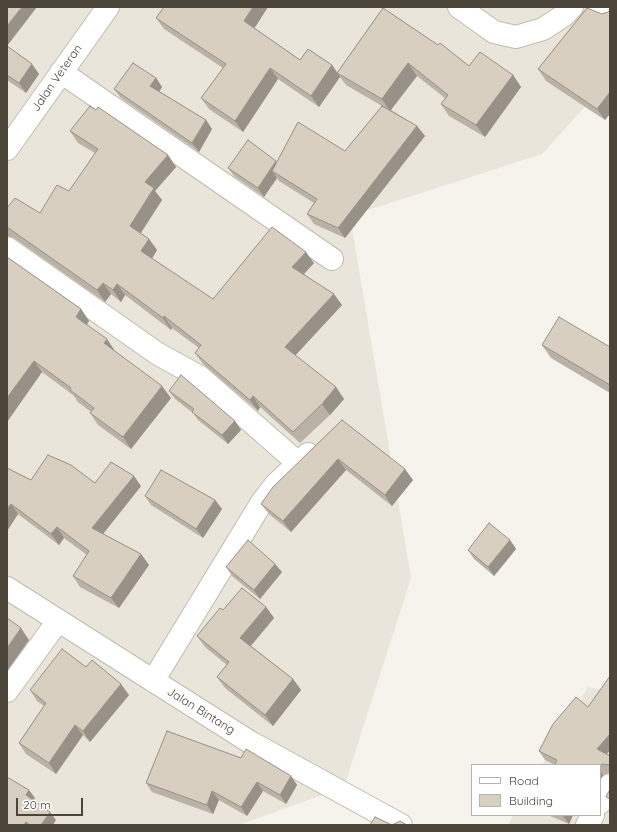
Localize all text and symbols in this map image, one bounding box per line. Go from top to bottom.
street label: Jalan Veteran [29,42,85,114]
street label: Jalan Bintang [164,684,238,738]
legend [471,764,601,816]
text: Road [509,773,539,788]
scale bar [18,790,85,816]
text: Building [509,793,553,808]
text: 20 m [23,797,51,812]

